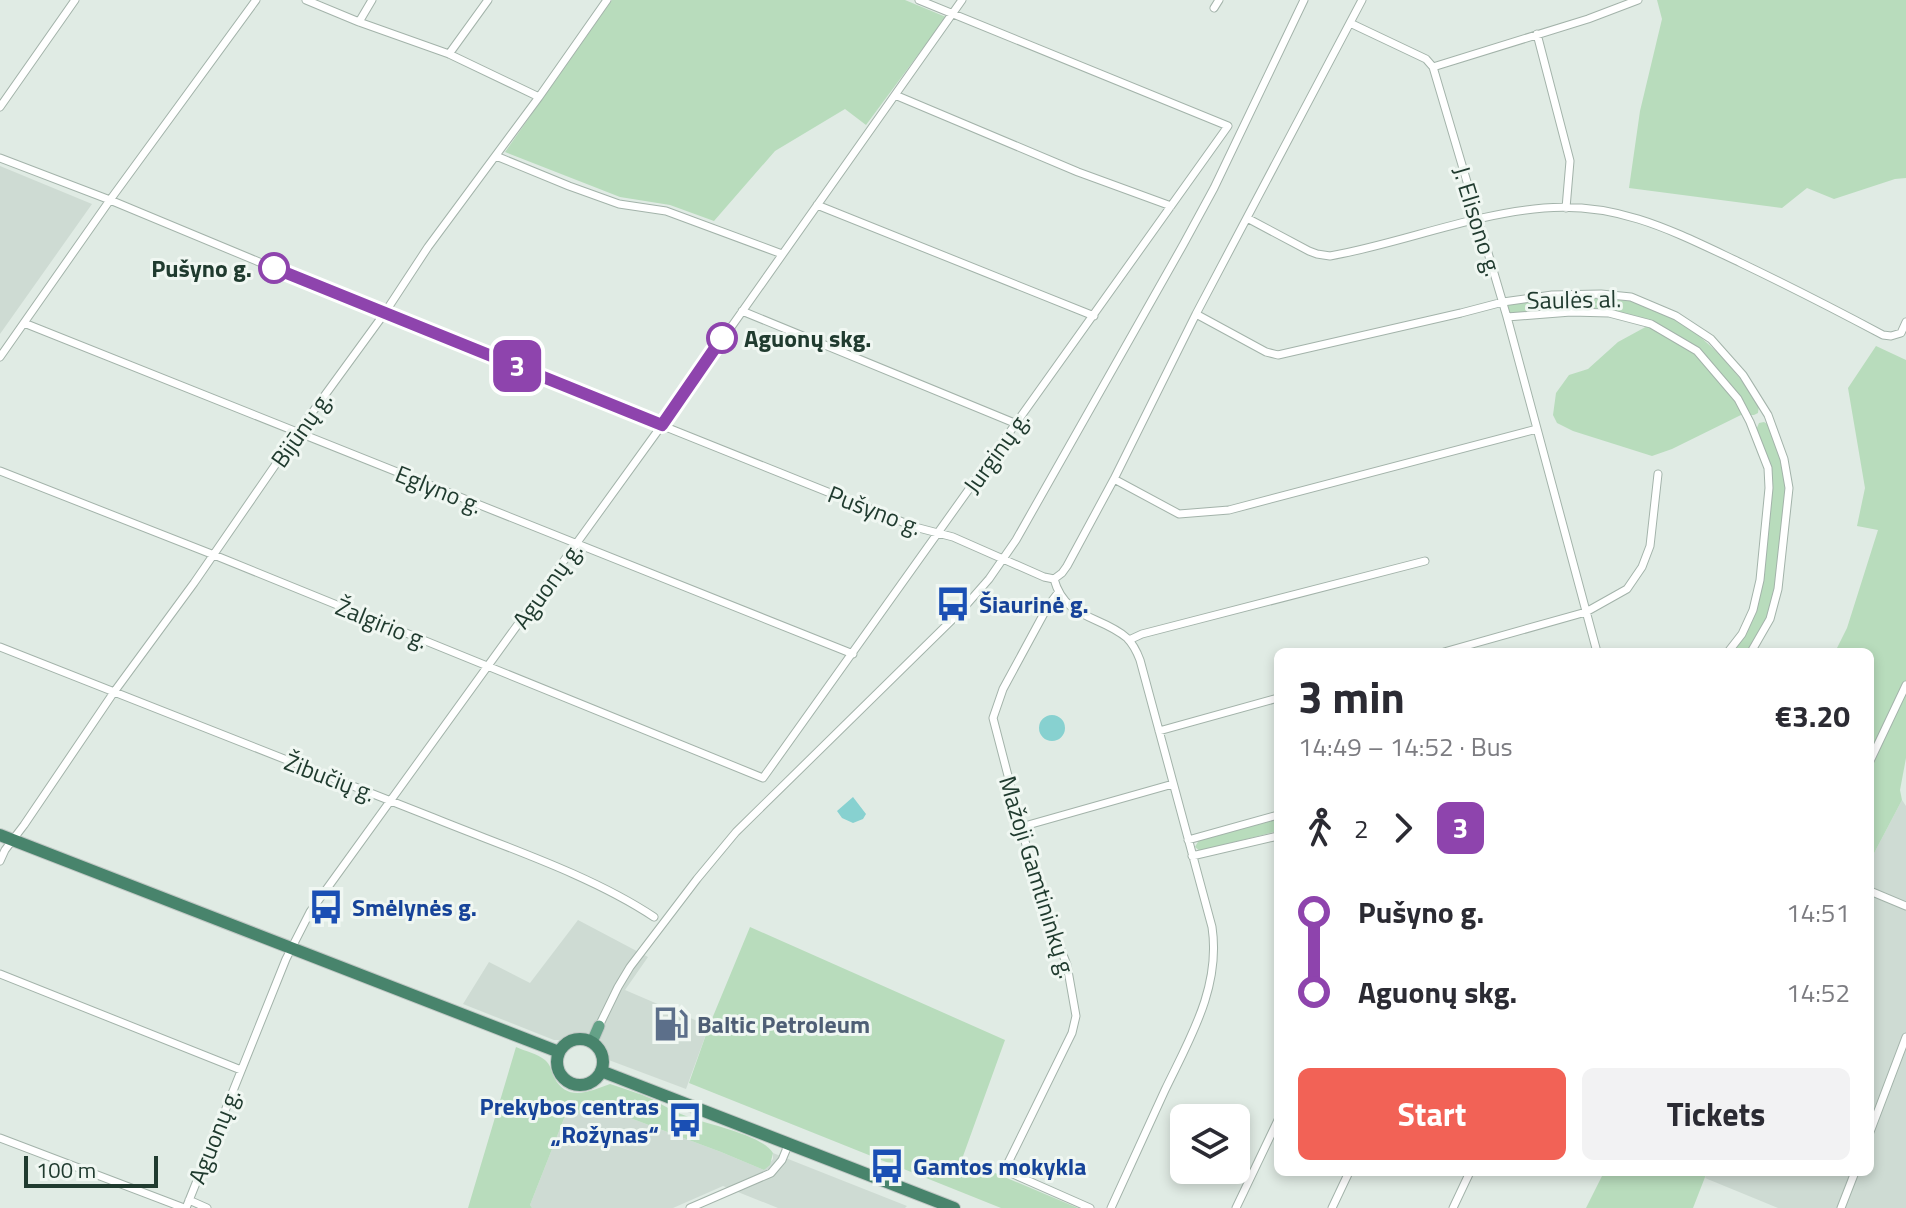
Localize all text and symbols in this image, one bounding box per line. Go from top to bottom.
street label: J. Elisono g. [1444,161,1512,281]
place label: Pušyno g. [151,250,252,286]
marker: Pušyno g. [259,253,289,283]
street label: Saulės al. [1526,280,1622,318]
place label: Aguonų skg. [744,320,871,356]
marker: Aguonų skg. [707,323,737,353]
line badge: 3 [491,340,543,392]
text: 3 [509,344,525,387]
street label: Bijūnų g. [261,383,341,475]
street label: Jurginų g. [954,403,1038,501]
street label: Eglyno g. [390,455,488,523]
street label: Pušyno g. [823,476,927,544]
street label: Aguonų g. [503,534,591,636]
bus stop icon: Šiaurinė g. [934,585,972,623]
place label: Šiaurinė g. [979,586,1089,622]
street label: Žalgirio g. [330,588,434,658]
text: 3 min [1298,663,1405,730]
text: €3.20 [1775,693,1850,739]
text: 14:49 – 14:52 · Bus [1298,727,1513,766]
street label: Žibučių g. [279,743,381,811]
street label: Mažoji Gamtininkų g. [990,771,1086,983]
icon: walk [1298,806,1342,850]
icon: forward [1381,806,1425,850]
text: 3 [1453,806,1468,849]
text: 2 [1354,809,1369,848]
bus stop icon: Smėlynės g. [307,888,345,926]
place label: Smėlynės g. [352,889,477,925]
text: Pušyno g. [1358,889,1484,935]
text: 14:51 [1786,893,1850,932]
text: Aguonų skg. [1358,969,1517,1015]
text: 14:52 [1786,973,1850,1012]
fuel station icon: Baltic Petroleum [652,1005,690,1043]
place label: Baltic Petroleum [697,1006,870,1042]
button: Start [1298,1068,1566,1160]
button: Tickets [1582,1068,1850,1160]
street label: Aguonų g. [179,1083,249,1189]
place label: Prekybos centras „Rožynas“ [480,1088,659,1152]
bus stop icon: Prekybos centras „Rožynas“ [666,1101,704,1139]
map controls [1170,1104,1250,1184]
button: layers [1170,1104,1250,1184]
bus stop icon: Gamtos mokykla [868,1147,906,1185]
place label: Gamtos mokykla [913,1148,1087,1184]
scale bar [24,1152,158,1188]
text: 100 m [36,1153,96,1187]

